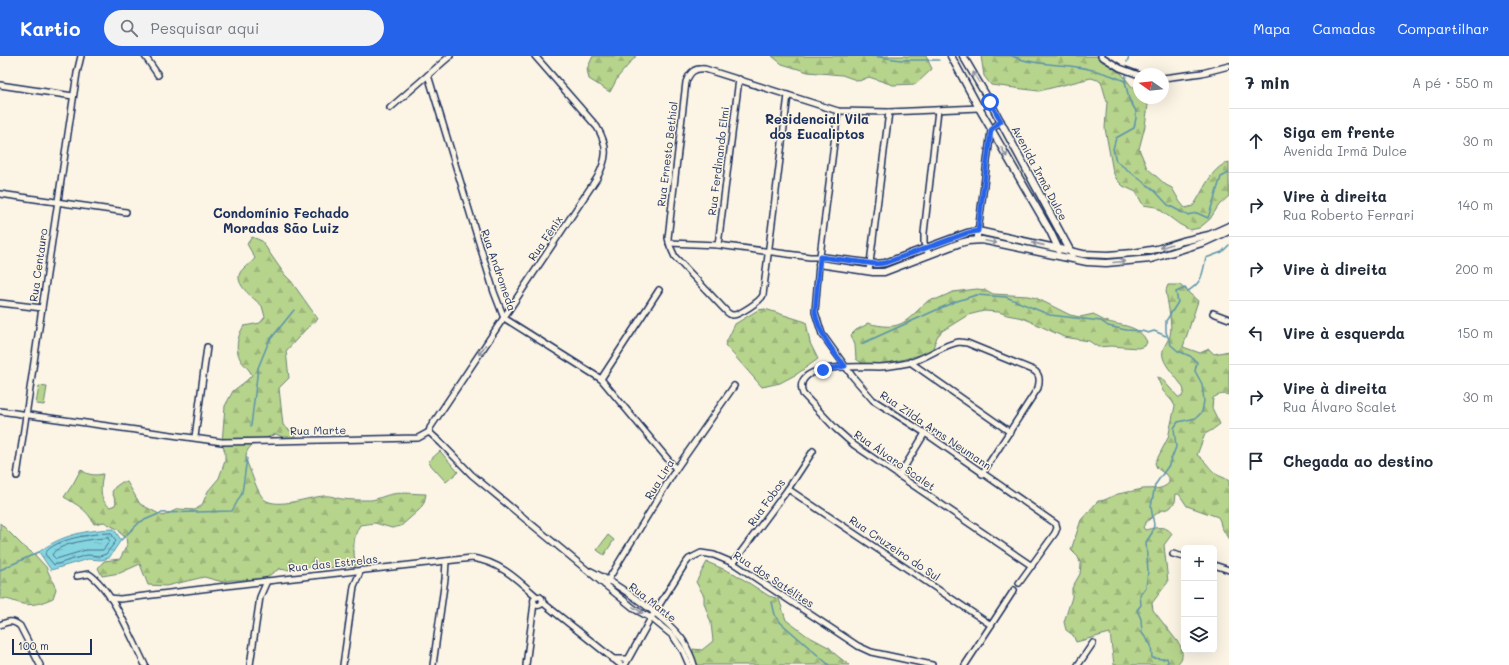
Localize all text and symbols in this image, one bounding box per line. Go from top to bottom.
search box [104,10,384,46]
text: Kartio [20,16,80,41]
icon: search [118,17,140,39]
text: Pesquisar aqui [150,18,259,38]
text: Mapa [1253,19,1291,38]
text: Camadas [1313,19,1376,38]
text: Compartilhar [1398,19,1489,38]
north arrow [1133,68,1169,104]
one-way arrow [971,71,979,83]
text: 7 min [1245,71,1290,93]
text: A pé · 550 m [1412,74,1493,91]
route start [981,93,999,111]
street label: Rua Ernesto Bethiol [653,101,681,207]
street label: Rua Ferdinando Elmi [704,106,732,216]
district label: Residencial Vila dos Eucaliptos [765,110,869,142]
text: Siga em frente [1283,122,1395,142]
street label: Avenida Irmã Dulce [1009,123,1071,223]
icon: ahead [1245,130,1267,152]
text: 30 m [1463,132,1493,149]
text: Avenida Irmã Dulce [1283,142,1407,159]
one-way arrow [1000,146,1008,158]
text: Vire à direita [1283,186,1387,206]
icon: right [1245,194,1267,216]
text: 140 m [1457,196,1493,213]
district label: Condomínio Fechado Moradas São Luiz [213,204,349,236]
text: Rua Roberto Ferrari [1283,206,1414,223]
street label: Rua Fênix [524,212,566,264]
street label: Rua Centauro [25,227,51,303]
street label: Rua Andromeda [478,227,520,313]
one-way arrow [984,239,997,247]
one-way arrow [1031,240,1044,248]
one-way arrow [1160,243,1172,251]
icon: right [1245,258,1267,280]
one-way arrow [1112,259,1125,266]
text: Vire à direita [1283,259,1387,279]
text: 200 m [1455,260,1493,277]
icon: left [1245,322,1267,344]
text: Vire à esquerda [1283,323,1405,343]
text: 150 m [1457,324,1493,341]
one-way arrow [478,344,486,355]
route end [814,361,832,379]
text: Vire à direita [1283,378,1387,398]
icon: right [1245,386,1267,408]
street label: Rua Zilda Arns Neumann [877,387,995,473]
text: 30 m [1463,388,1493,405]
text: Rua Álvaro Scalet [1283,398,1396,415]
street label: Rua Marte [290,422,346,438]
street label: Rua Álvaro Scalet [851,426,939,494]
icon: arrive [1245,450,1267,472]
text: Chegada ao destino [1283,451,1433,471]
street label: Rua Lira [641,456,677,502]
street label: Rua Fobos [744,475,788,529]
street label: Rua Cruzeiro do Sul [847,512,943,584]
map controls [1181,545,1217,653]
button: + [1181,545,1217,581]
street label: Rua dos Satélites [731,547,817,611]
street label: Rua das Estrelas [288,551,378,575]
street label: Rua Marte [626,579,680,625]
button: − [1181,581,1217,617]
one-way arrow [632,607,644,615]
button: layers [1181,617,1217,653]
scale bar [12,637,92,656]
text: 100 m [18,638,49,653]

